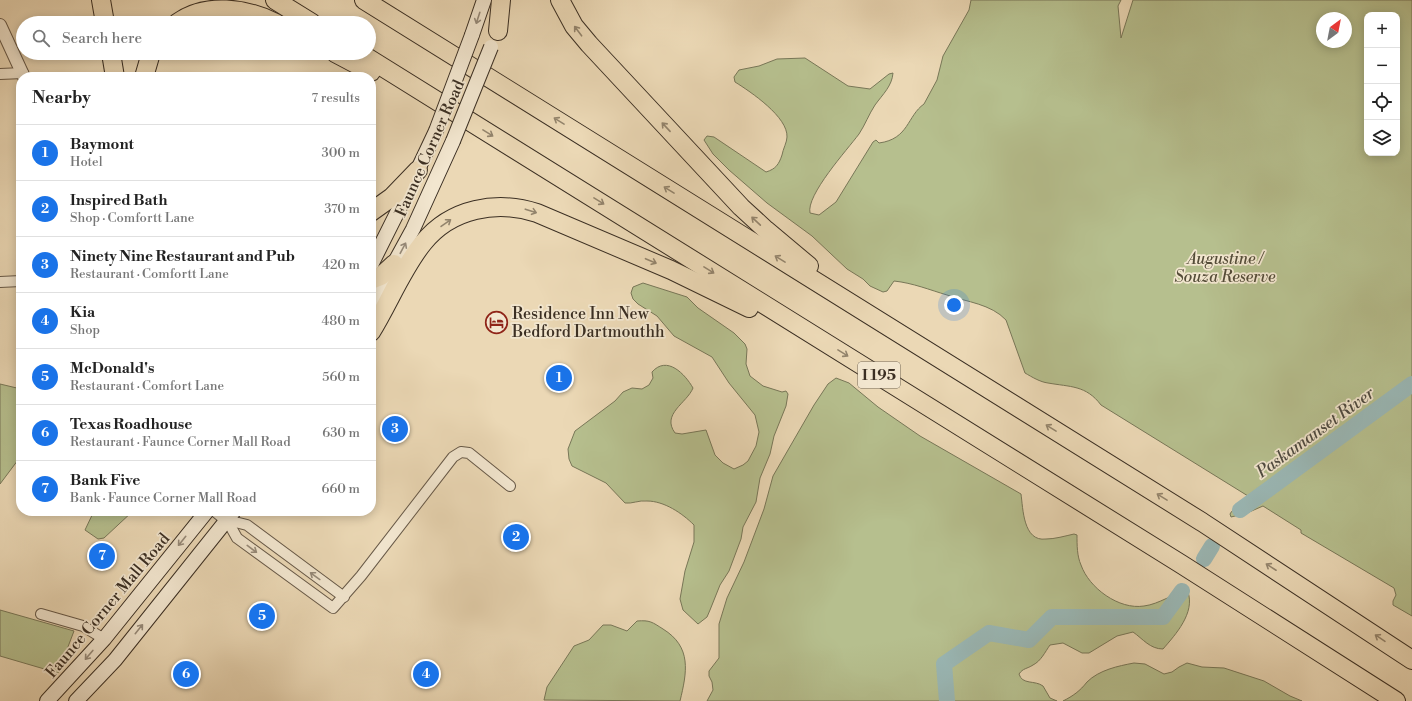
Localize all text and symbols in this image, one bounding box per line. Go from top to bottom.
one-way arrow [474,11,481,24]
north arrow [1316,12,1352,48]
map controls [1364,12,1400,156]
button: + [1364,12,1400,48]
search box [16,16,376,60]
one-way arrow [574,25,582,36]
icon: search [30,27,52,49]
text: Search here [62,29,142,48]
button: − [1364,48,1400,84]
street label: Faunce Corner Road [391,77,469,220]
button: locate [1364,84,1400,120]
text: Nearby [32,87,91,109]
text: 7 results [311,90,360,106]
one-way arrow [554,117,565,125]
button: layers [1364,120,1400,156]
one-way arrow [662,122,671,132]
one-way arrow [482,129,494,137]
text: Baymont [70,135,134,154]
text: 1 [42,145,48,161]
text: 300 m [322,145,360,161]
text: Hotel [70,154,103,170]
one-way arrow [664,186,675,194]
text: Inspired Bath [70,191,168,210]
one-way arrow [593,198,605,206]
text: 2 [41,201,49,217]
text: 370 m [324,201,360,217]
one-way arrow [525,208,537,216]
text: Shop · Comfortt Lane [70,210,194,226]
one-way arrow [750,216,761,225]
one-way arrow [440,219,451,227]
one-way arrow [400,242,407,254]
text: Ninety Nine Restaurant and Pub [70,247,295,266]
park label: Augustine / Souza Reserve [1175,249,1276,287]
one-way arrow [774,254,785,263]
text: 3 [41,257,49,273]
text: 420 m [322,257,360,273]
one-way arrow [645,258,657,265]
text: Restaurant · Comfortt Lane [70,266,229,282]
one-way arrow [703,266,715,274]
your location [944,295,964,315]
text: Kia [70,303,95,322]
place label: Residence Inn New Bedford Dartmouthh [511,304,665,342]
hotel icon: Residence Inn New Bedford Dartmouthh [483,309,509,335]
text: 4 [41,313,49,329]
text: 480 m [322,313,360,329]
text: Shop [70,322,100,338]
one-way arrow [837,349,848,357]
text: McDonald's [70,359,154,378]
road number: I 195 [858,362,900,388]
pin: 1 [546,363,572,393]
text: 5 [41,369,49,385]
text: 560 m [322,369,360,385]
text: Restaurant · Comfort Lane [70,378,224,394]
water label: Paskamanset River [1251,382,1380,484]
pin: 3 [382,414,408,444]
text: Texas Roadhouse [70,415,192,434]
one-way arrow [1046,424,1057,432]
text: 6 [41,425,49,441]
text: 630 m [322,425,360,441]
text: Restaurant · Faunce Corner Mall Road [70,434,291,450]
text: Bank Five [70,471,140,490]
text: 7 [41,481,49,497]
text: 660 m [322,481,360,497]
text: Bank · Faunce Corner Mall Road [70,490,256,506]
one-way arrow [1157,493,1168,501]
pin: 2 [503,522,529,552]
street label: Faunce Corner Mall Road [41,529,174,682]
one-way arrow [178,536,187,547]
pin: 7 [89,541,115,571]
one-way arrow [246,545,257,553]
one-way arrow [1266,563,1277,571]
one-way arrow [310,572,321,580]
pin: 5 [249,601,275,631]
one-way arrow [135,624,144,635]
one-way arrow [1375,634,1386,642]
one-way arrow [85,650,94,661]
pin: 6 [173,659,199,689]
pin: 4 [413,659,439,689]

